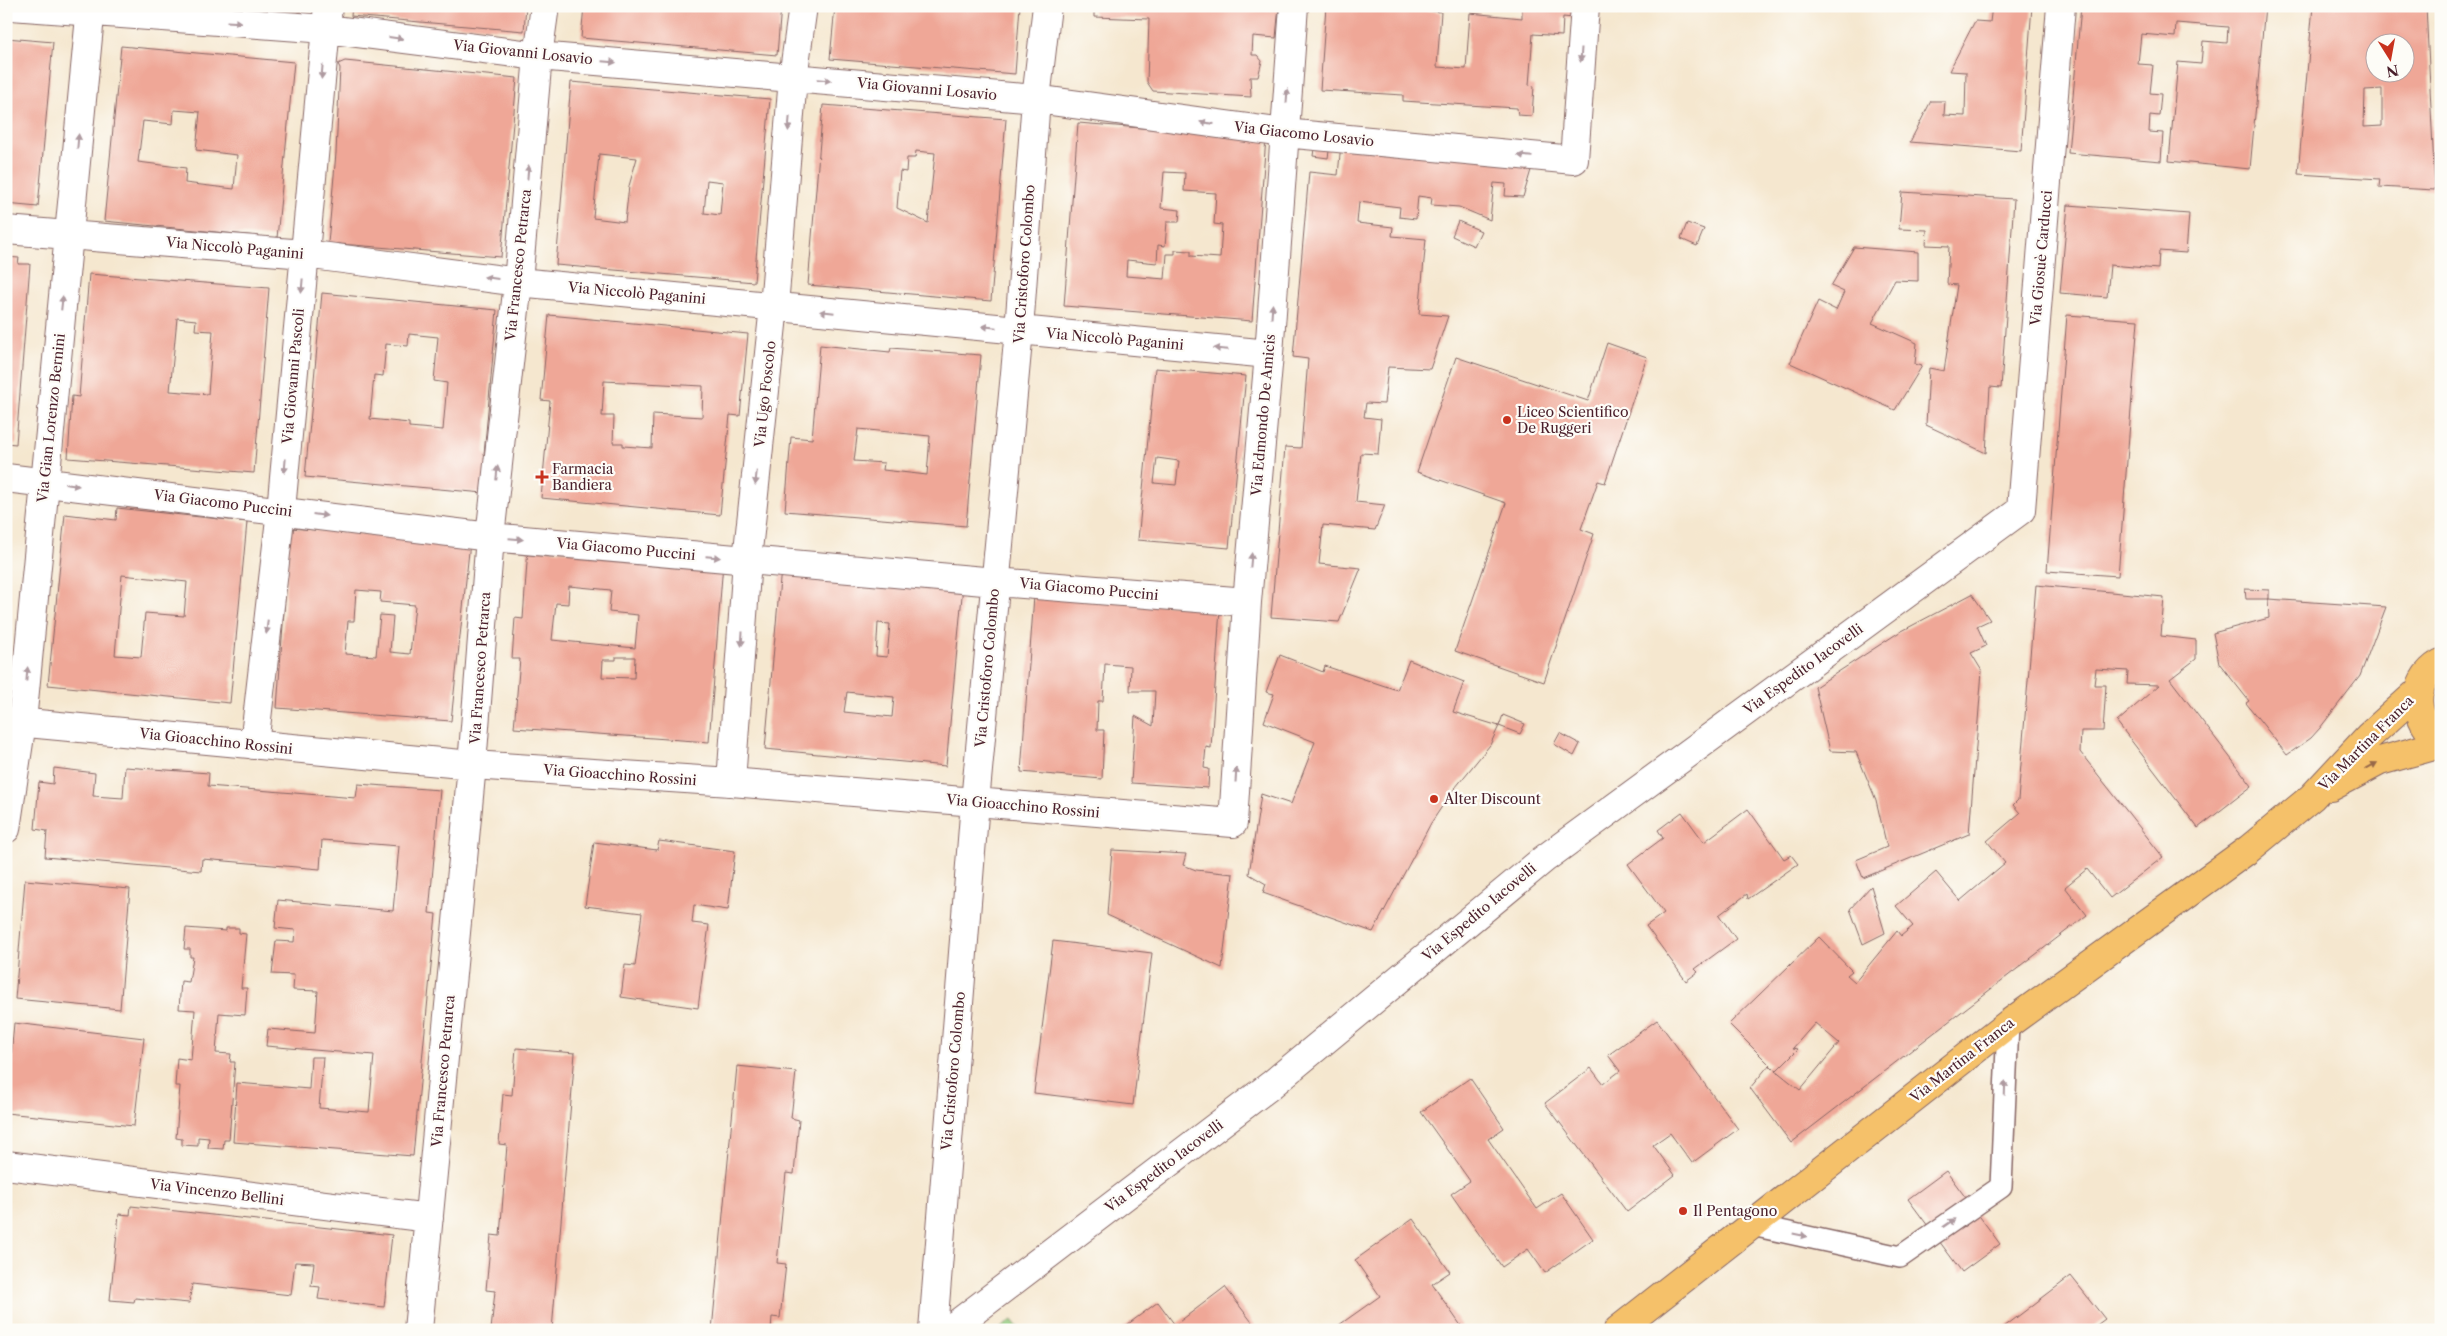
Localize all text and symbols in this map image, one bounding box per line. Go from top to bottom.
one-way arrow [226,19,242,27]
north arrow [2364,32,2414,82]
one-way arrow [388,34,404,42]
street label: Via Giovanni Losavio [451,36,594,68]
one-way arrow [1577,47,1585,63]
one-way arrow [602,58,618,66]
text: N [2385,61,2400,81]
one-way arrow [317,64,325,80]
street label: Via Giovanni Losavio [855,74,998,104]
one-way arrow [816,76,832,84]
one-way arrow [1283,88,1291,104]
one-way arrow [785,116,793,132]
street label: Via Giacomo Losavio [1232,118,1375,150]
one-way arrow [1199,119,1215,127]
one-way arrow [74,133,82,149]
one-way arrow [1517,152,1533,160]
one-way arrow [524,164,532,180]
street label: Via Cristoforo Colombo [1009,184,1039,345]
street label: Via Francesco Petrarca [501,188,535,343]
street label: Via Giosuè Carducci [2026,190,2056,327]
street label: Via Niccolò Paganini [164,233,305,263]
one-way arrow [483,274,499,282]
street label: Via Niccolò Paganini [566,278,707,308]
one-way arrow [298,279,306,295]
one-way arrow [58,295,66,311]
one-way arrow [1268,303,1276,319]
street label: Via Giovanni Pascoli [278,307,308,446]
one-way arrow [819,307,835,315]
one-way arrow [981,323,997,331]
street label: Via Niccolò Paganini [1044,324,1185,354]
street label: Via Gian Lorenzo Bernini [33,333,69,504]
street label: Via Edmondo De Amicis [1247,333,1279,498]
street label: Via Ugo Foscolo [750,340,780,449]
one-way arrow [1212,345,1228,353]
place label: Liceo Scientifico De Ruggeri [1517,403,1629,437]
marker: Liceo Scientifico De Ruggeri [1501,414,1513,426]
one-way arrow [281,458,289,474]
place label: Farmacia Bandiera [552,460,614,494]
one-way arrow [493,464,501,480]
one-way arrow [752,470,760,486]
marker: Farmacia Bandiera [536,471,548,483]
one-way arrow [64,481,80,489]
street label: Via Giacomo Puccini [152,485,293,520]
one-way arrow [313,511,329,519]
street label: Via Giacomo Puccini [555,534,696,564]
one-way arrow [509,536,525,544]
one-way arrow [1247,552,1255,568]
one-way arrow [705,553,721,561]
street label: Via Giacomo Puccini [1018,574,1159,604]
street label: Via Cristoforo Colombo [971,588,1003,749]
street label: Via Francesco Petrarca [466,591,494,746]
one-way arrow [263,619,271,635]
street label: Via Espedito Iacovelli [1739,620,1866,719]
one-way arrow [737,632,745,648]
one-way arrow [23,665,31,681]
street label: Via Martina Franca [2314,691,2418,795]
street label: Via Gioacchino Rossini [138,724,293,758]
street label: Via Gioacchino Rossini [542,761,697,789]
one-way arrow [2363,762,2378,770]
one-way arrow [1233,766,1241,782]
street label: Via Gioacchino Rossini [945,790,1100,822]
place label: Alter Discount [1443,790,1541,808]
marker: Alter Discount [1428,793,1440,805]
street label: Via Espedito Iacovelli [1418,859,1540,966]
street label: Via Cristoforo Colombo [937,991,969,1152]
street label: Via Francesco Petrarca [427,994,459,1149]
street label: Via Martina Franca [1906,1013,2018,1107]
one-way arrow [2002,1080,2010,1096]
street label: Via Espedito Iacovelli [1101,1116,1227,1217]
street label: Via Vincenzo Bellini [148,1175,285,1209]
place label: Il Pentagono [1693,1202,1777,1220]
marker: Il Pentagono [1677,1205,1689,1217]
one-way arrow [1942,1218,1956,1228]
one-way arrow [1792,1231,1807,1239]

